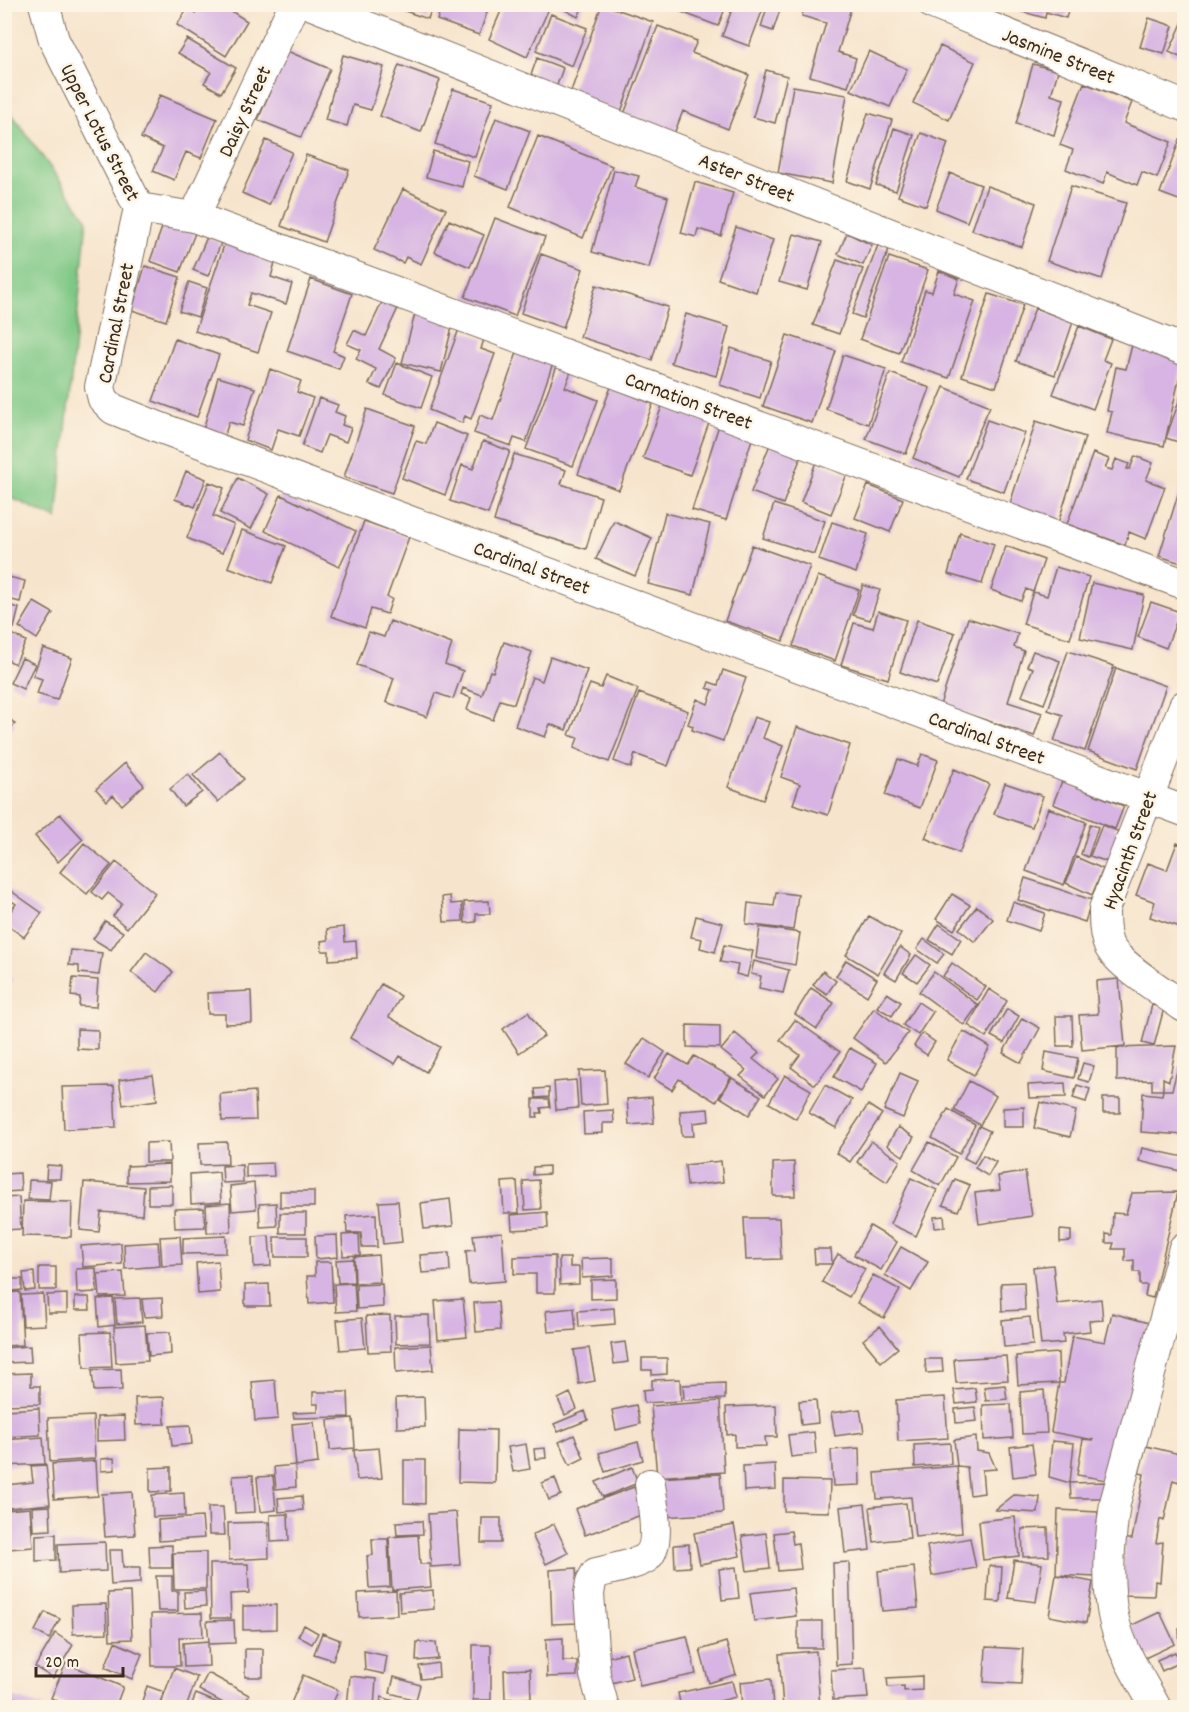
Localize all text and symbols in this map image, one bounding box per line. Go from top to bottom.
street label: Jasmine Street [997,22,1119,94]
street label: Upper Lotus Street [51,59,146,208]
street label: Daisy Street [212,61,281,163]
street label: Aster Street [693,147,799,213]
street label: Cardinal Street [92,261,144,386]
street label: Carnation Street [620,366,756,440]
street label: Cardinal Street [468,535,594,605]
street label: Cardinal Street [923,705,1049,775]
street label: Hyacinth Street [1096,787,1167,915]
scale bar [36,1640,123,1678]
text: 20 m [45,1651,79,1676]

